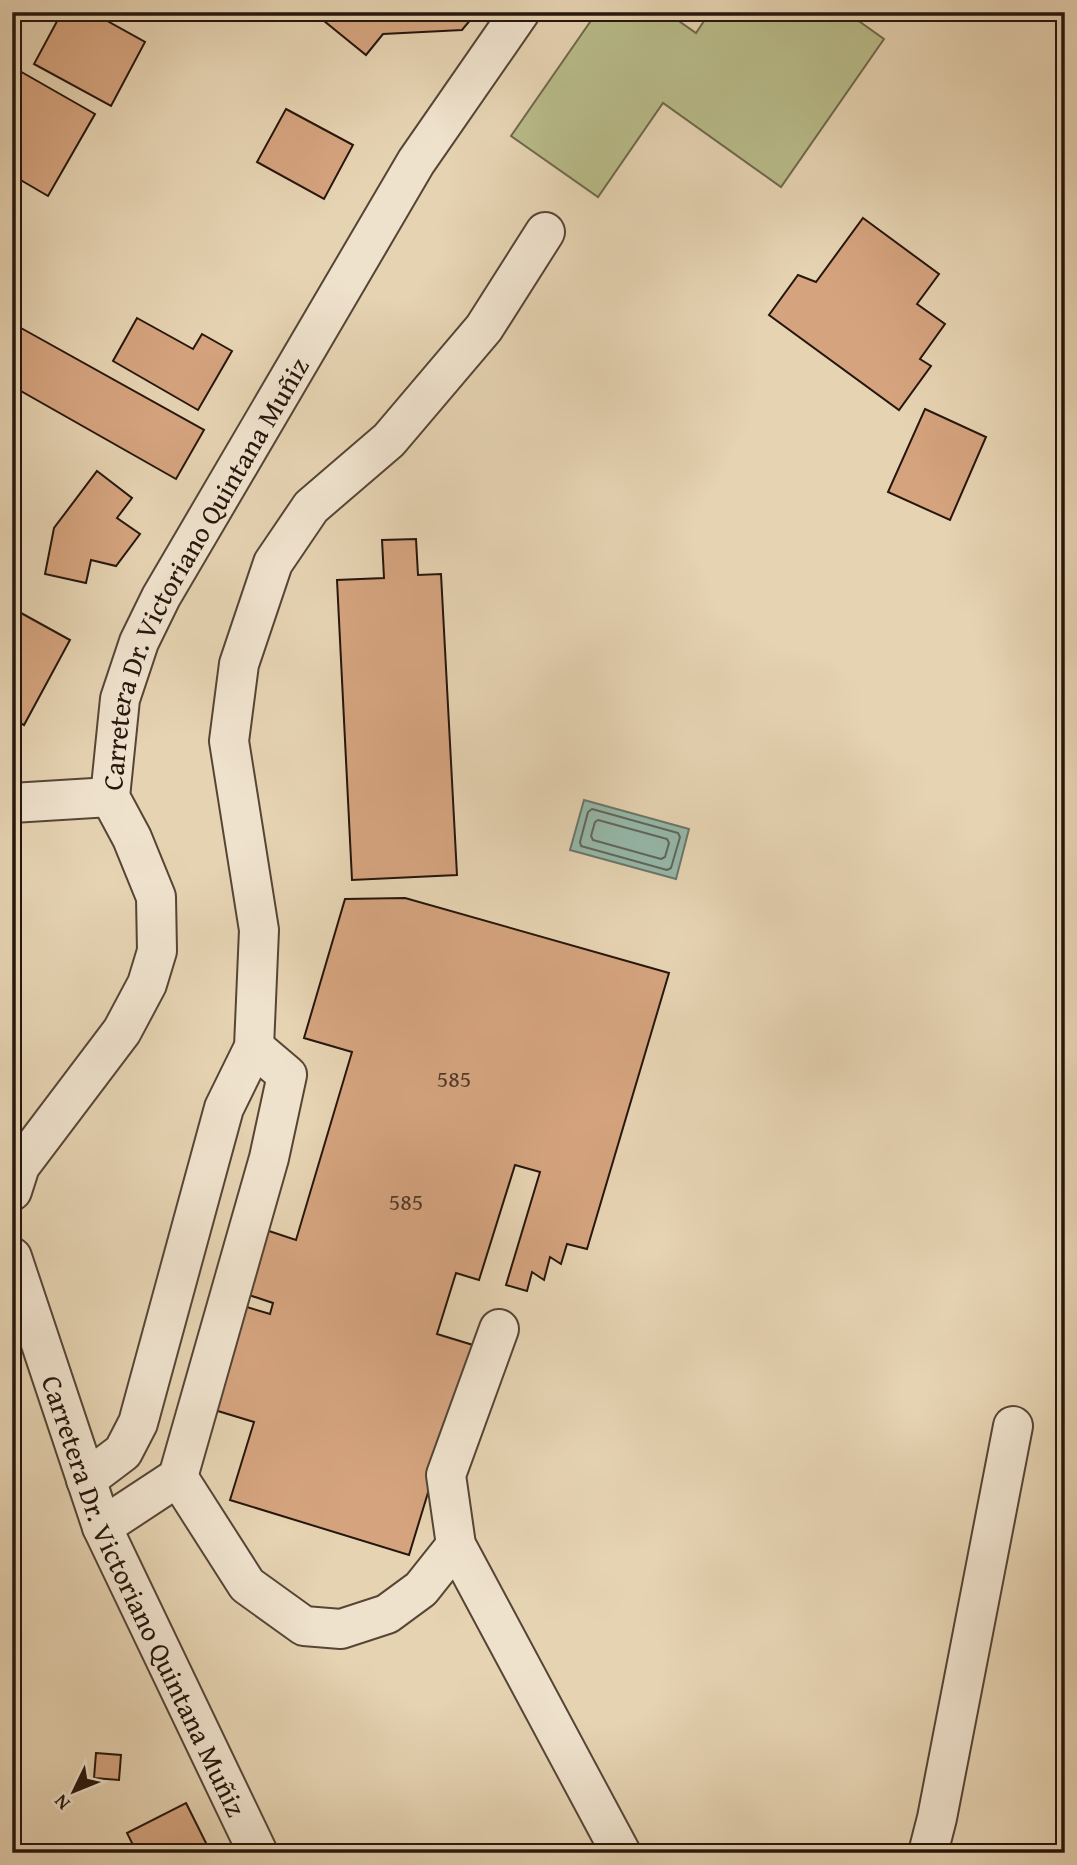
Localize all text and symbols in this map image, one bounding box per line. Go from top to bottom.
street label: Carretera Dr. Victoriano Quintana Muñiz [90,349,318,792]
house number: 585 [437,1061,471,1096]
house number: 585 [389,1184,423,1219]
street label: Carretera Dr. Victoriano Quintana Muñiz [32,1369,258,1823]
north arrow [38,1756,108,1826]
text: N [47,1788,76,1817]

